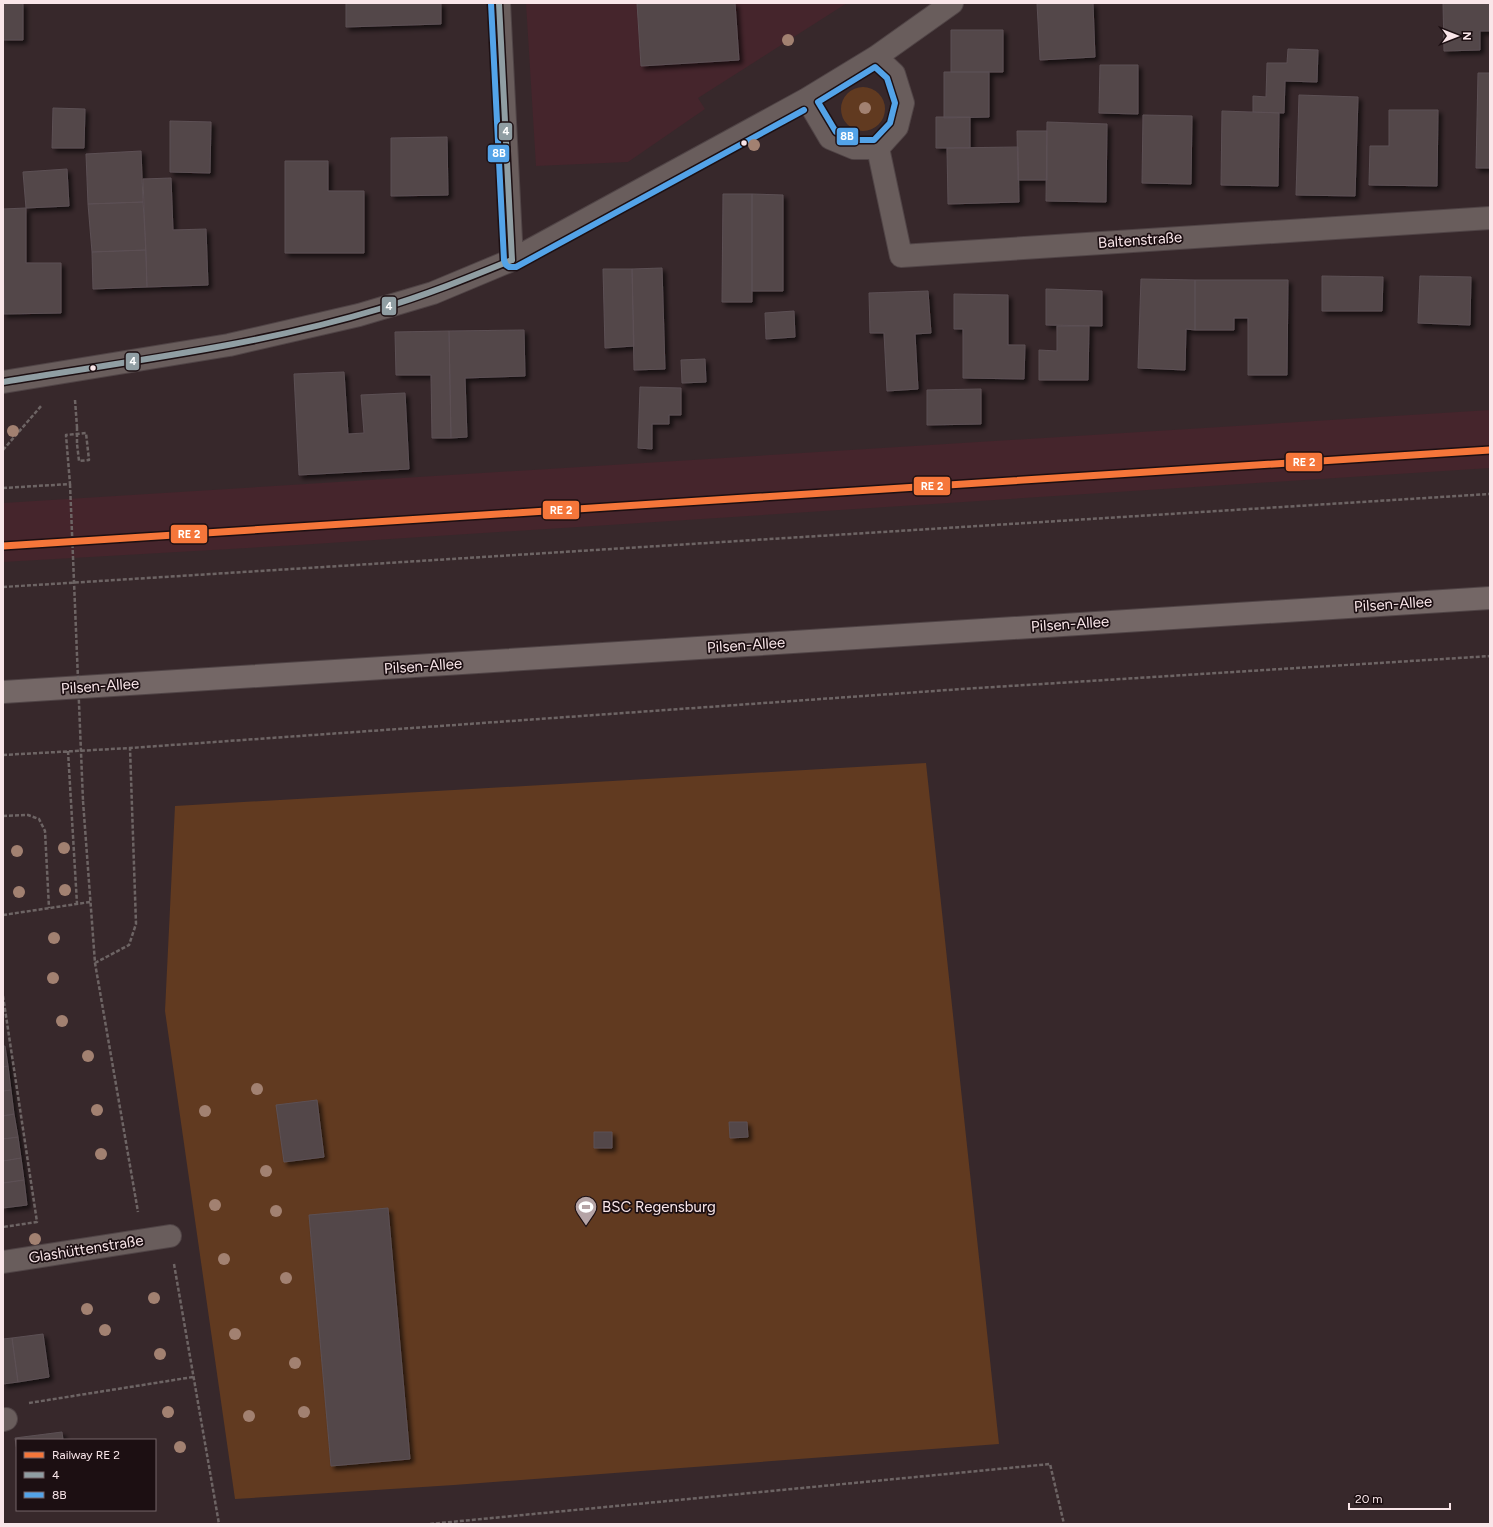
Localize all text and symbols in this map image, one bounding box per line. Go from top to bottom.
north arrow [1437,16,1477,56]
text: N [1460,32,1473,40]
line badge: 4 [498,122,513,141]
text: 4 [503,125,510,138]
line badge: 8B [836,127,859,146]
text: 8B [840,130,854,143]
unlabelled marker [739,138,749,148]
line badge: 8B [487,144,510,163]
text: 8B [492,147,506,160]
street label: Baltenstraße [1097,228,1183,252]
line badge: 4 [381,296,397,316]
text: 4 [386,300,393,313]
line badge: 4 [125,352,140,371]
text: 4 [130,355,137,368]
unlabelled marker [88,363,98,373]
line badge: RE 2 [1285,452,1323,472]
text: RE 2 [1293,456,1315,469]
line badge: RE 2 [913,476,951,496]
text: RE 2 [921,480,943,493]
line badge: RE 2 [542,500,580,520]
text: RE 2 [550,504,572,517]
line badge: RE 2 [170,524,208,544]
text: RE 2 [178,528,200,541]
street label: Pilsen-Allee [1353,592,1433,616]
street label: Pilsen-Allee [1030,612,1110,636]
street label: Pilsen-Allee [706,633,786,657]
street label: Pilsen-Allee [383,654,463,678]
street label: Pilsen-Allee [60,674,140,698]
sports icon: BSC Regensburg [573,1194,599,1227]
place label: BSC Regensburg [602,1198,716,1216]
street label: Glashüttenstraße [27,1231,145,1267]
legend [16,1439,156,1511]
text: Railway RE 2 [52,1448,120,1462]
text: 4 [52,1468,60,1482]
scale bar [1349,1485,1450,1511]
text: 8B [52,1488,67,1502]
text: 20 m [1355,1492,1383,1506]

